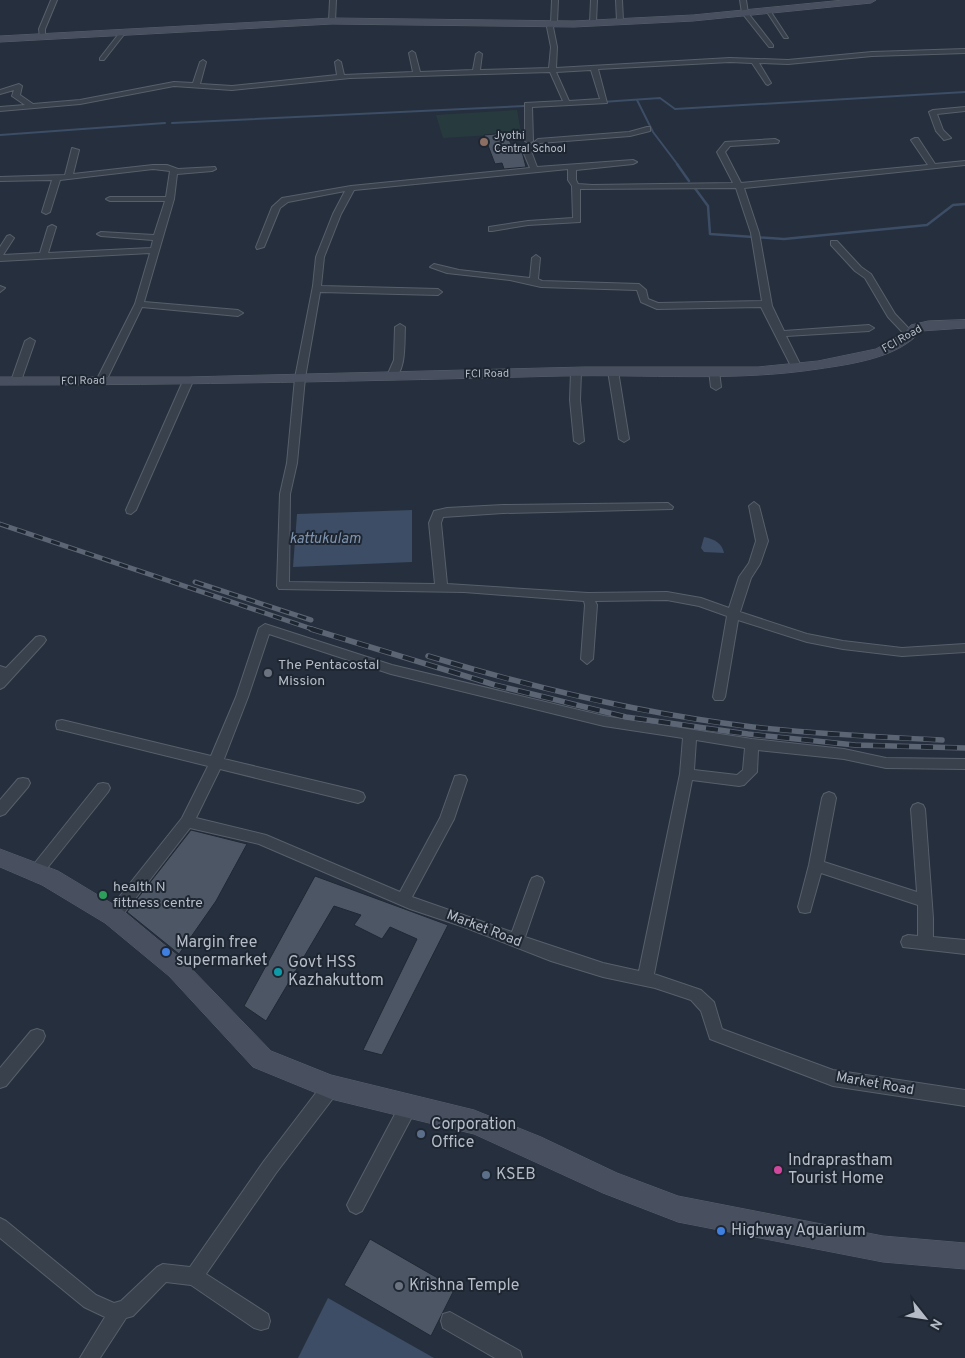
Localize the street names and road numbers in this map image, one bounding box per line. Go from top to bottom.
street label: FCI Road [879,322,925,356]
street label: FCI Road [465,367,509,381]
street label: FCI Road [61,374,105,388]
street label: Market Road [444,907,524,951]
street label: Market Road [835,1069,915,1099]

